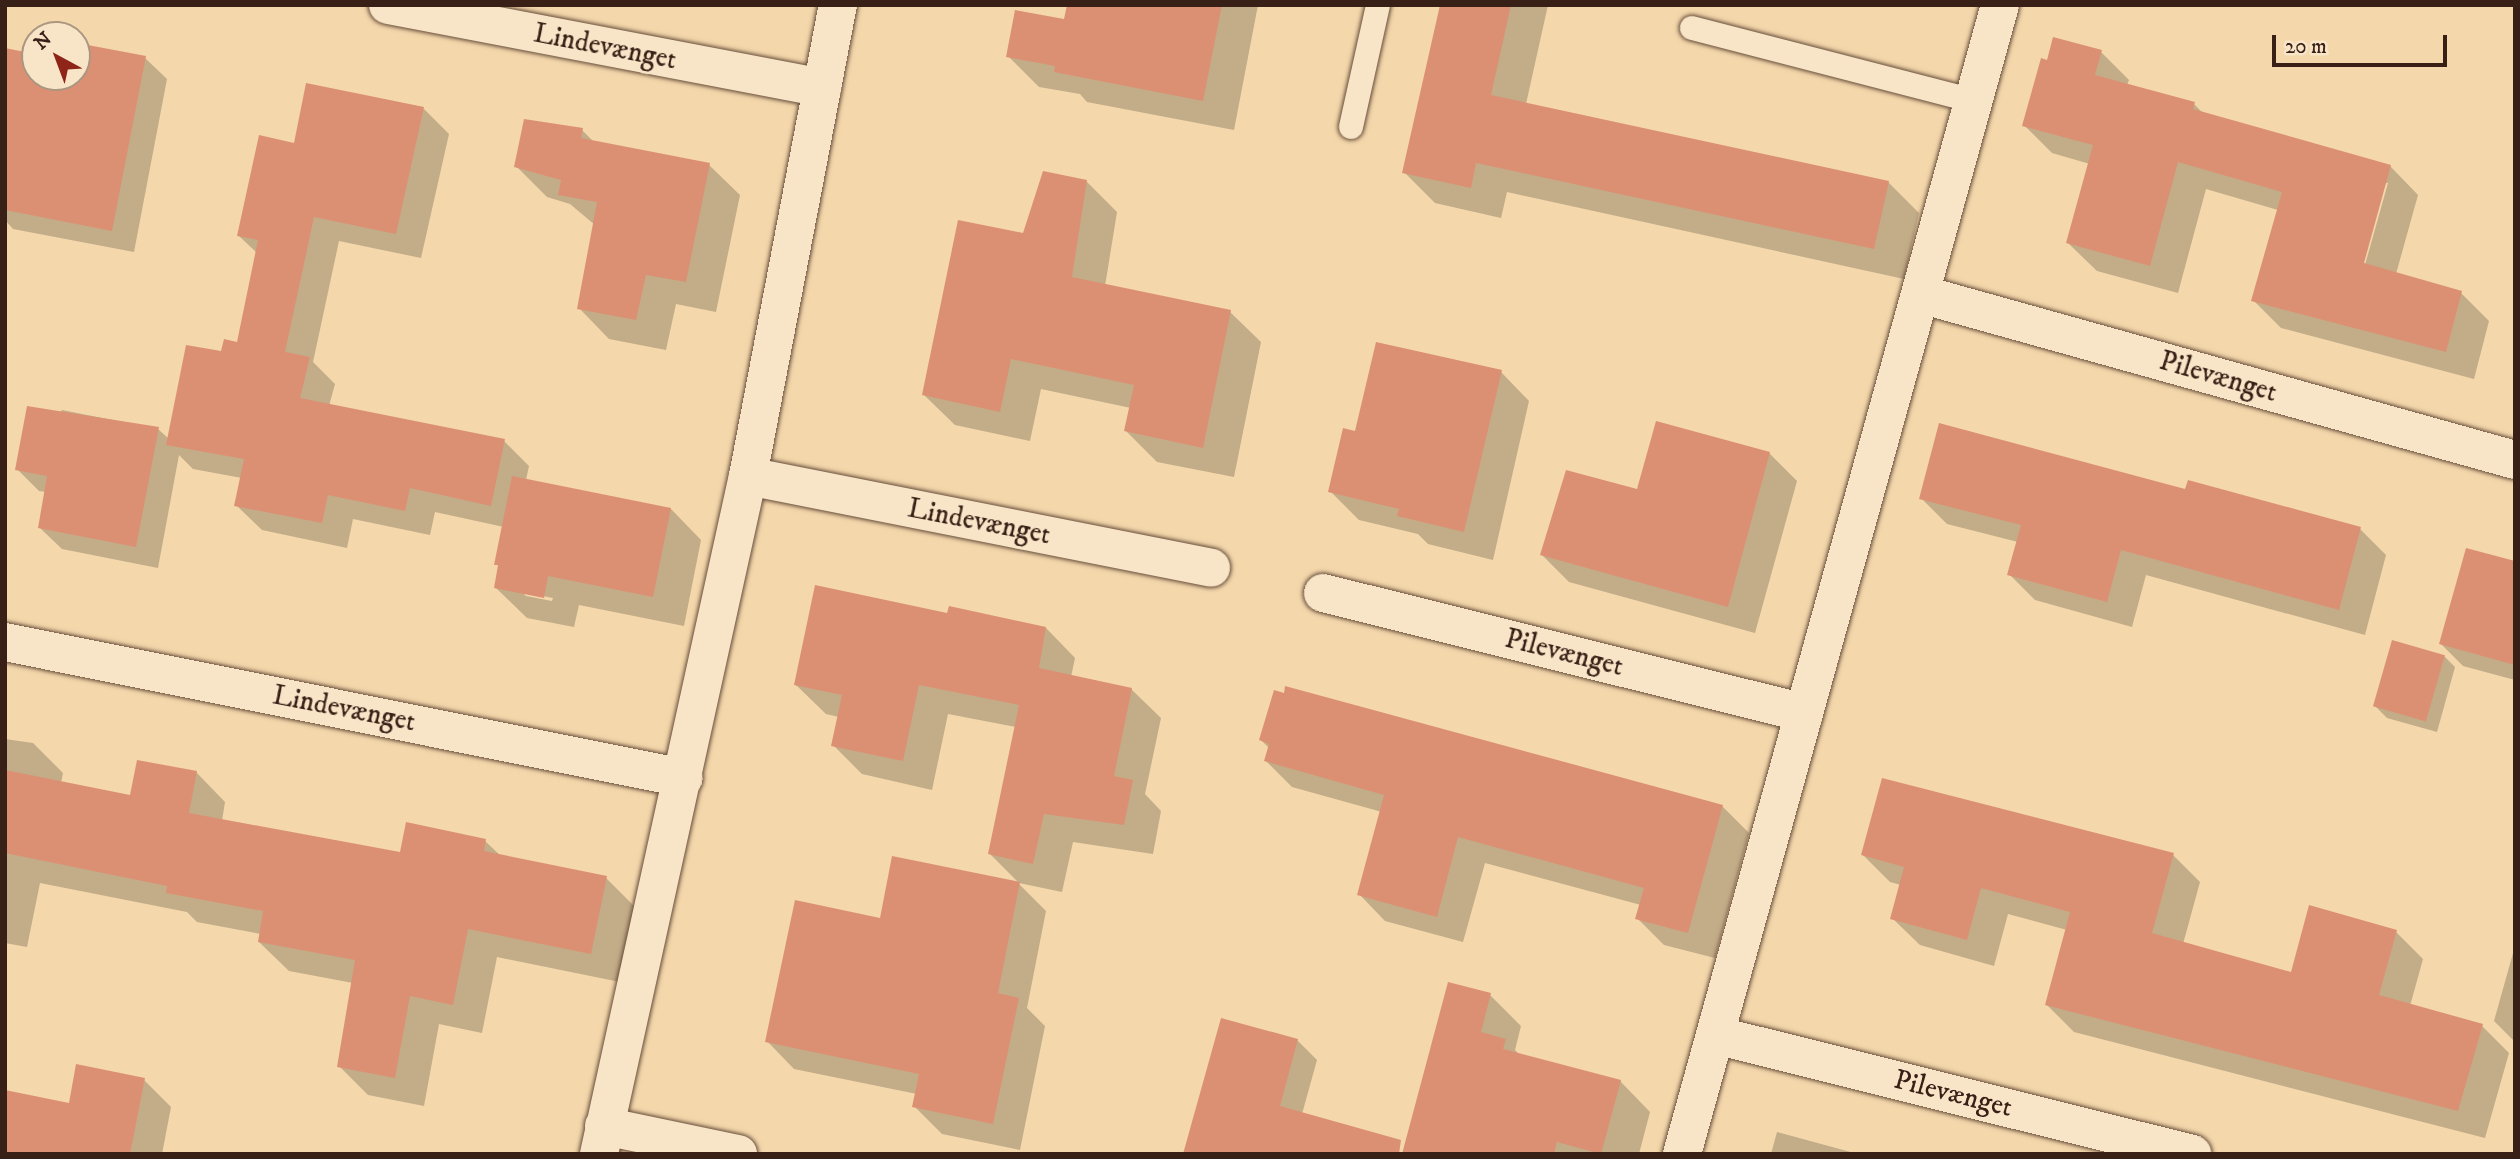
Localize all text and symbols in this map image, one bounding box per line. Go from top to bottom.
street label: Lindevænget [531,17,679,77]
north arrow [21,21,91,91]
scale bar [2275,21,2450,65]
text: N [30,27,57,55]
text: 20 m [2285,34,2327,60]
street label: Pilevænget [2155,344,2281,410]
street label: Lindevænget [905,492,1053,552]
street label: Pilevænget [1501,622,1627,684]
street label: Lindevænget [270,679,418,739]
street label: Pilevænget [1890,1063,2016,1125]

